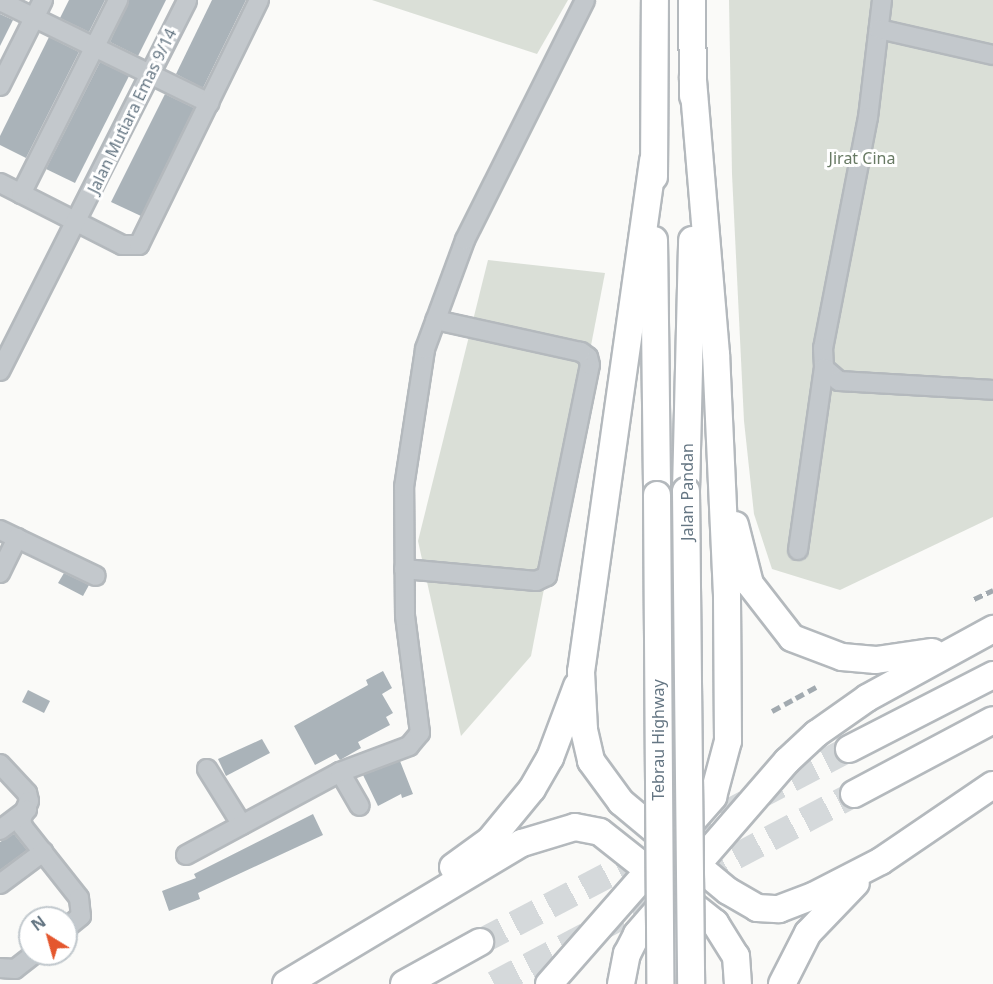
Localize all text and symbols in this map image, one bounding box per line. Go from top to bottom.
street label: Jalan Mutiara Emas 9/14 [84,25,180,197]
park label: Jirat Cina [829,148,895,168]
street label: Jalan Pandan [677,443,697,541]
street label: Tebrau Highway [648,679,668,801]
north arrow [18,906,78,966]
text: N [27,911,50,936]

